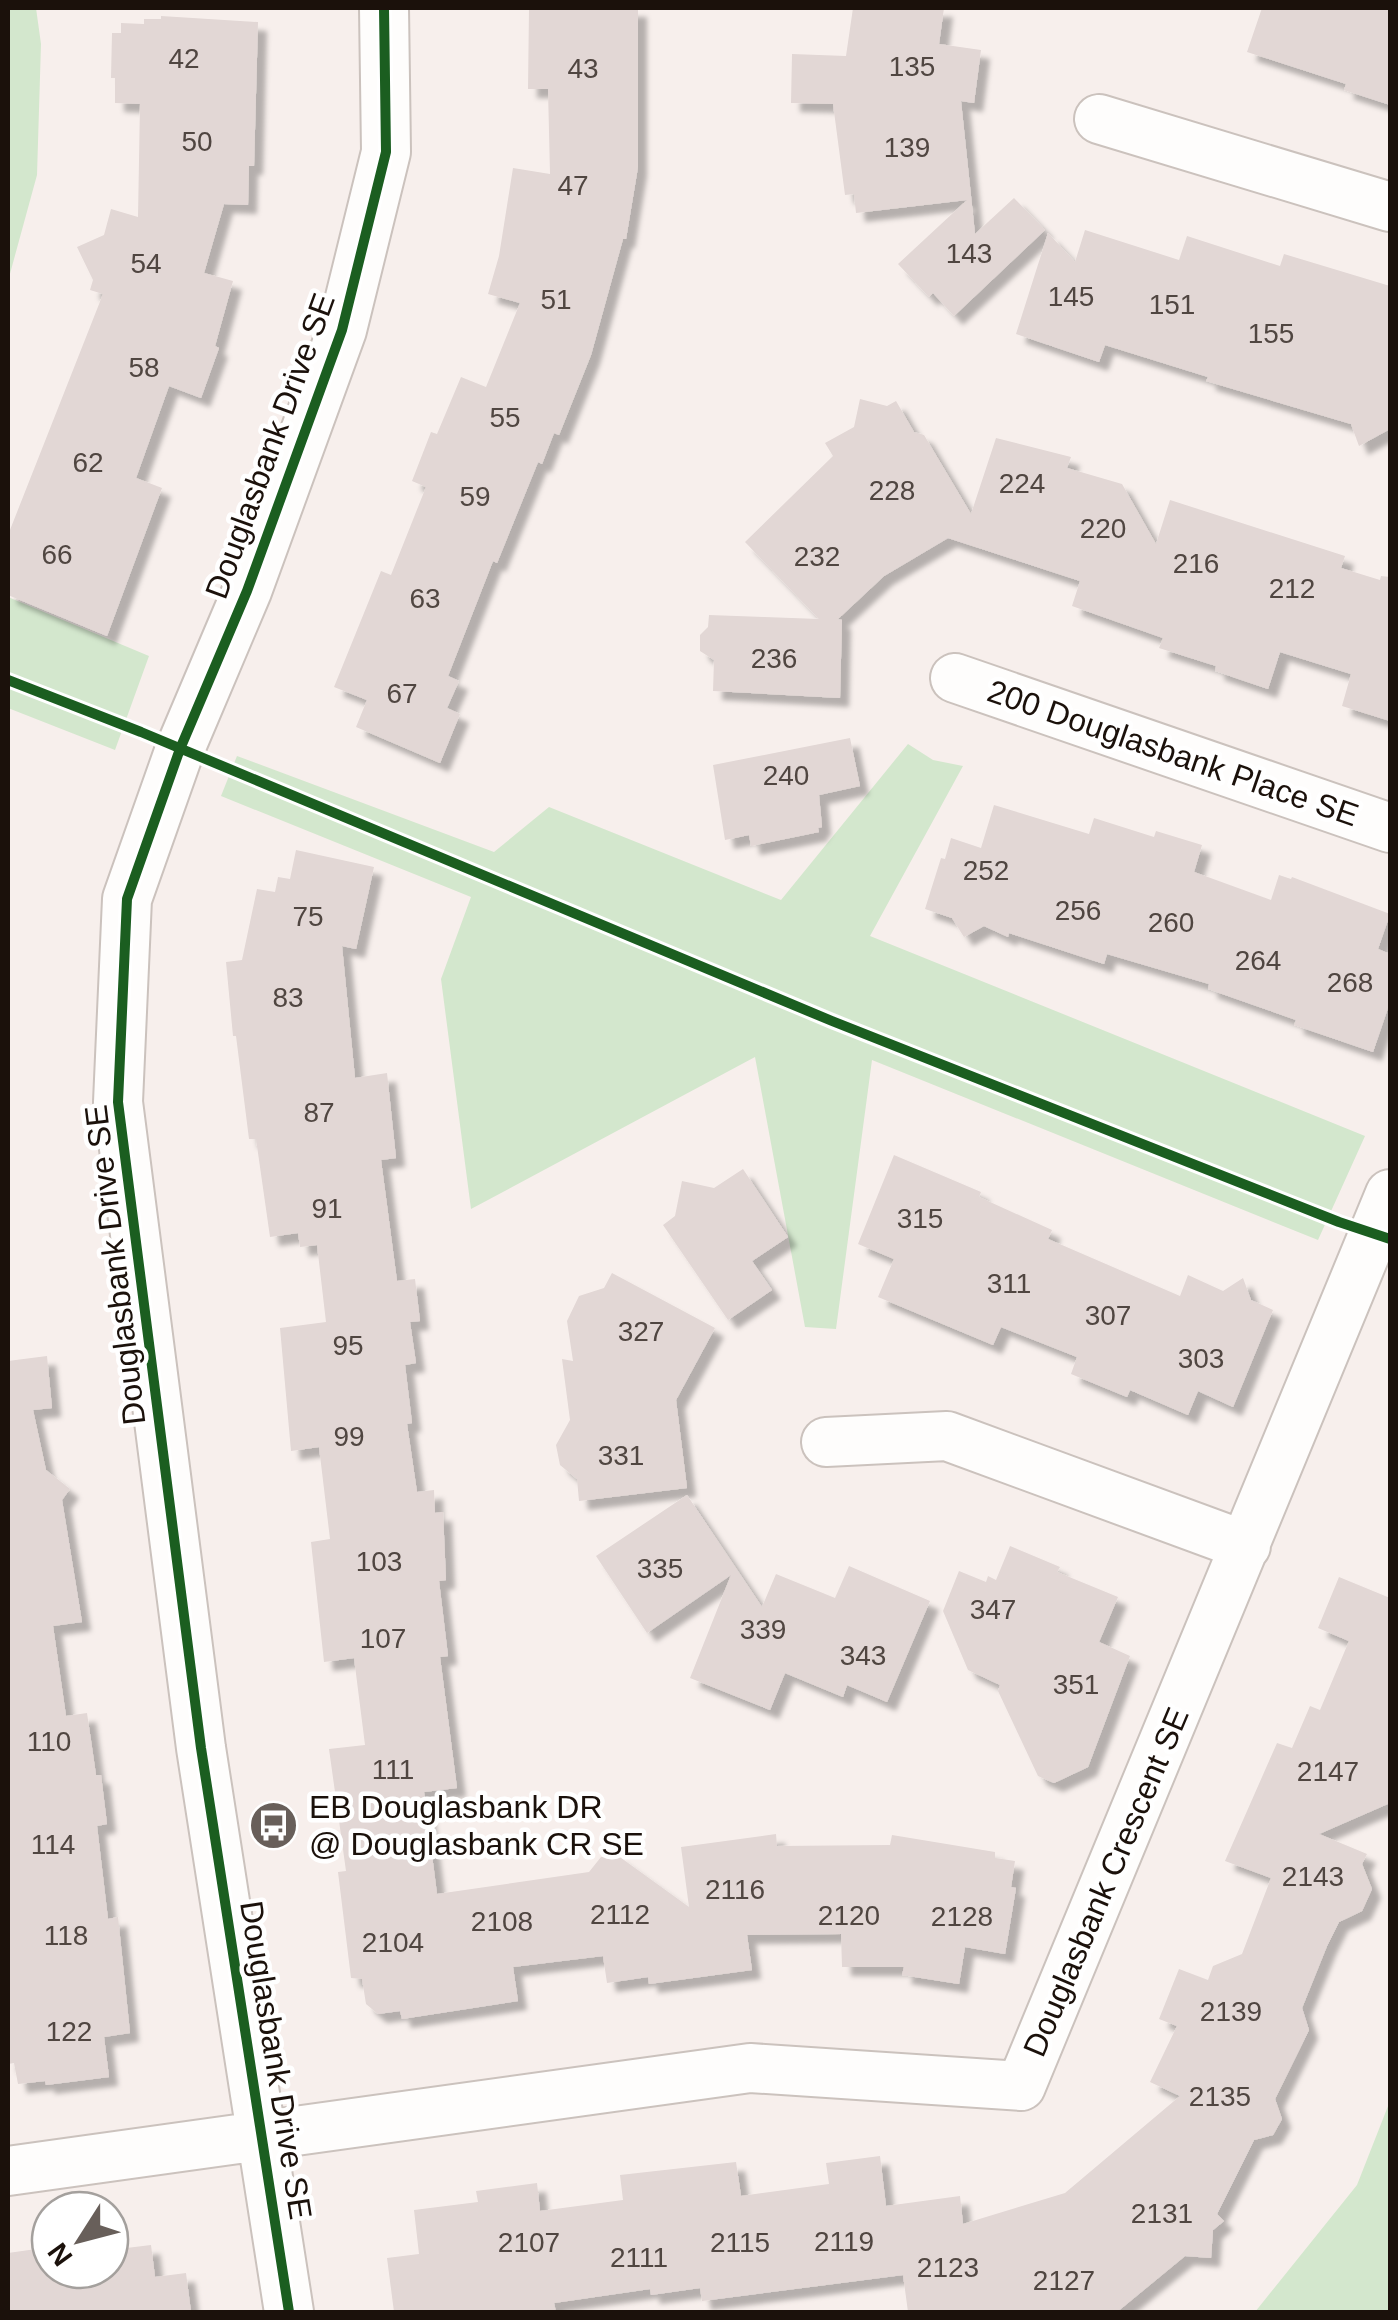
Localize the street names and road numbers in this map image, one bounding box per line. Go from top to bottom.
street label: Douglasbank Drive SE [198,289,342,603]
street label: 200 Douglasbank Place SE [983,673,1363,833]
street label: Douglasbank Drive SE [78,1103,152,1427]
street label: Douglasbank Crescent SE [1016,1702,1196,2062]
street label: Douglasbank Drive SE [233,1898,319,2222]

